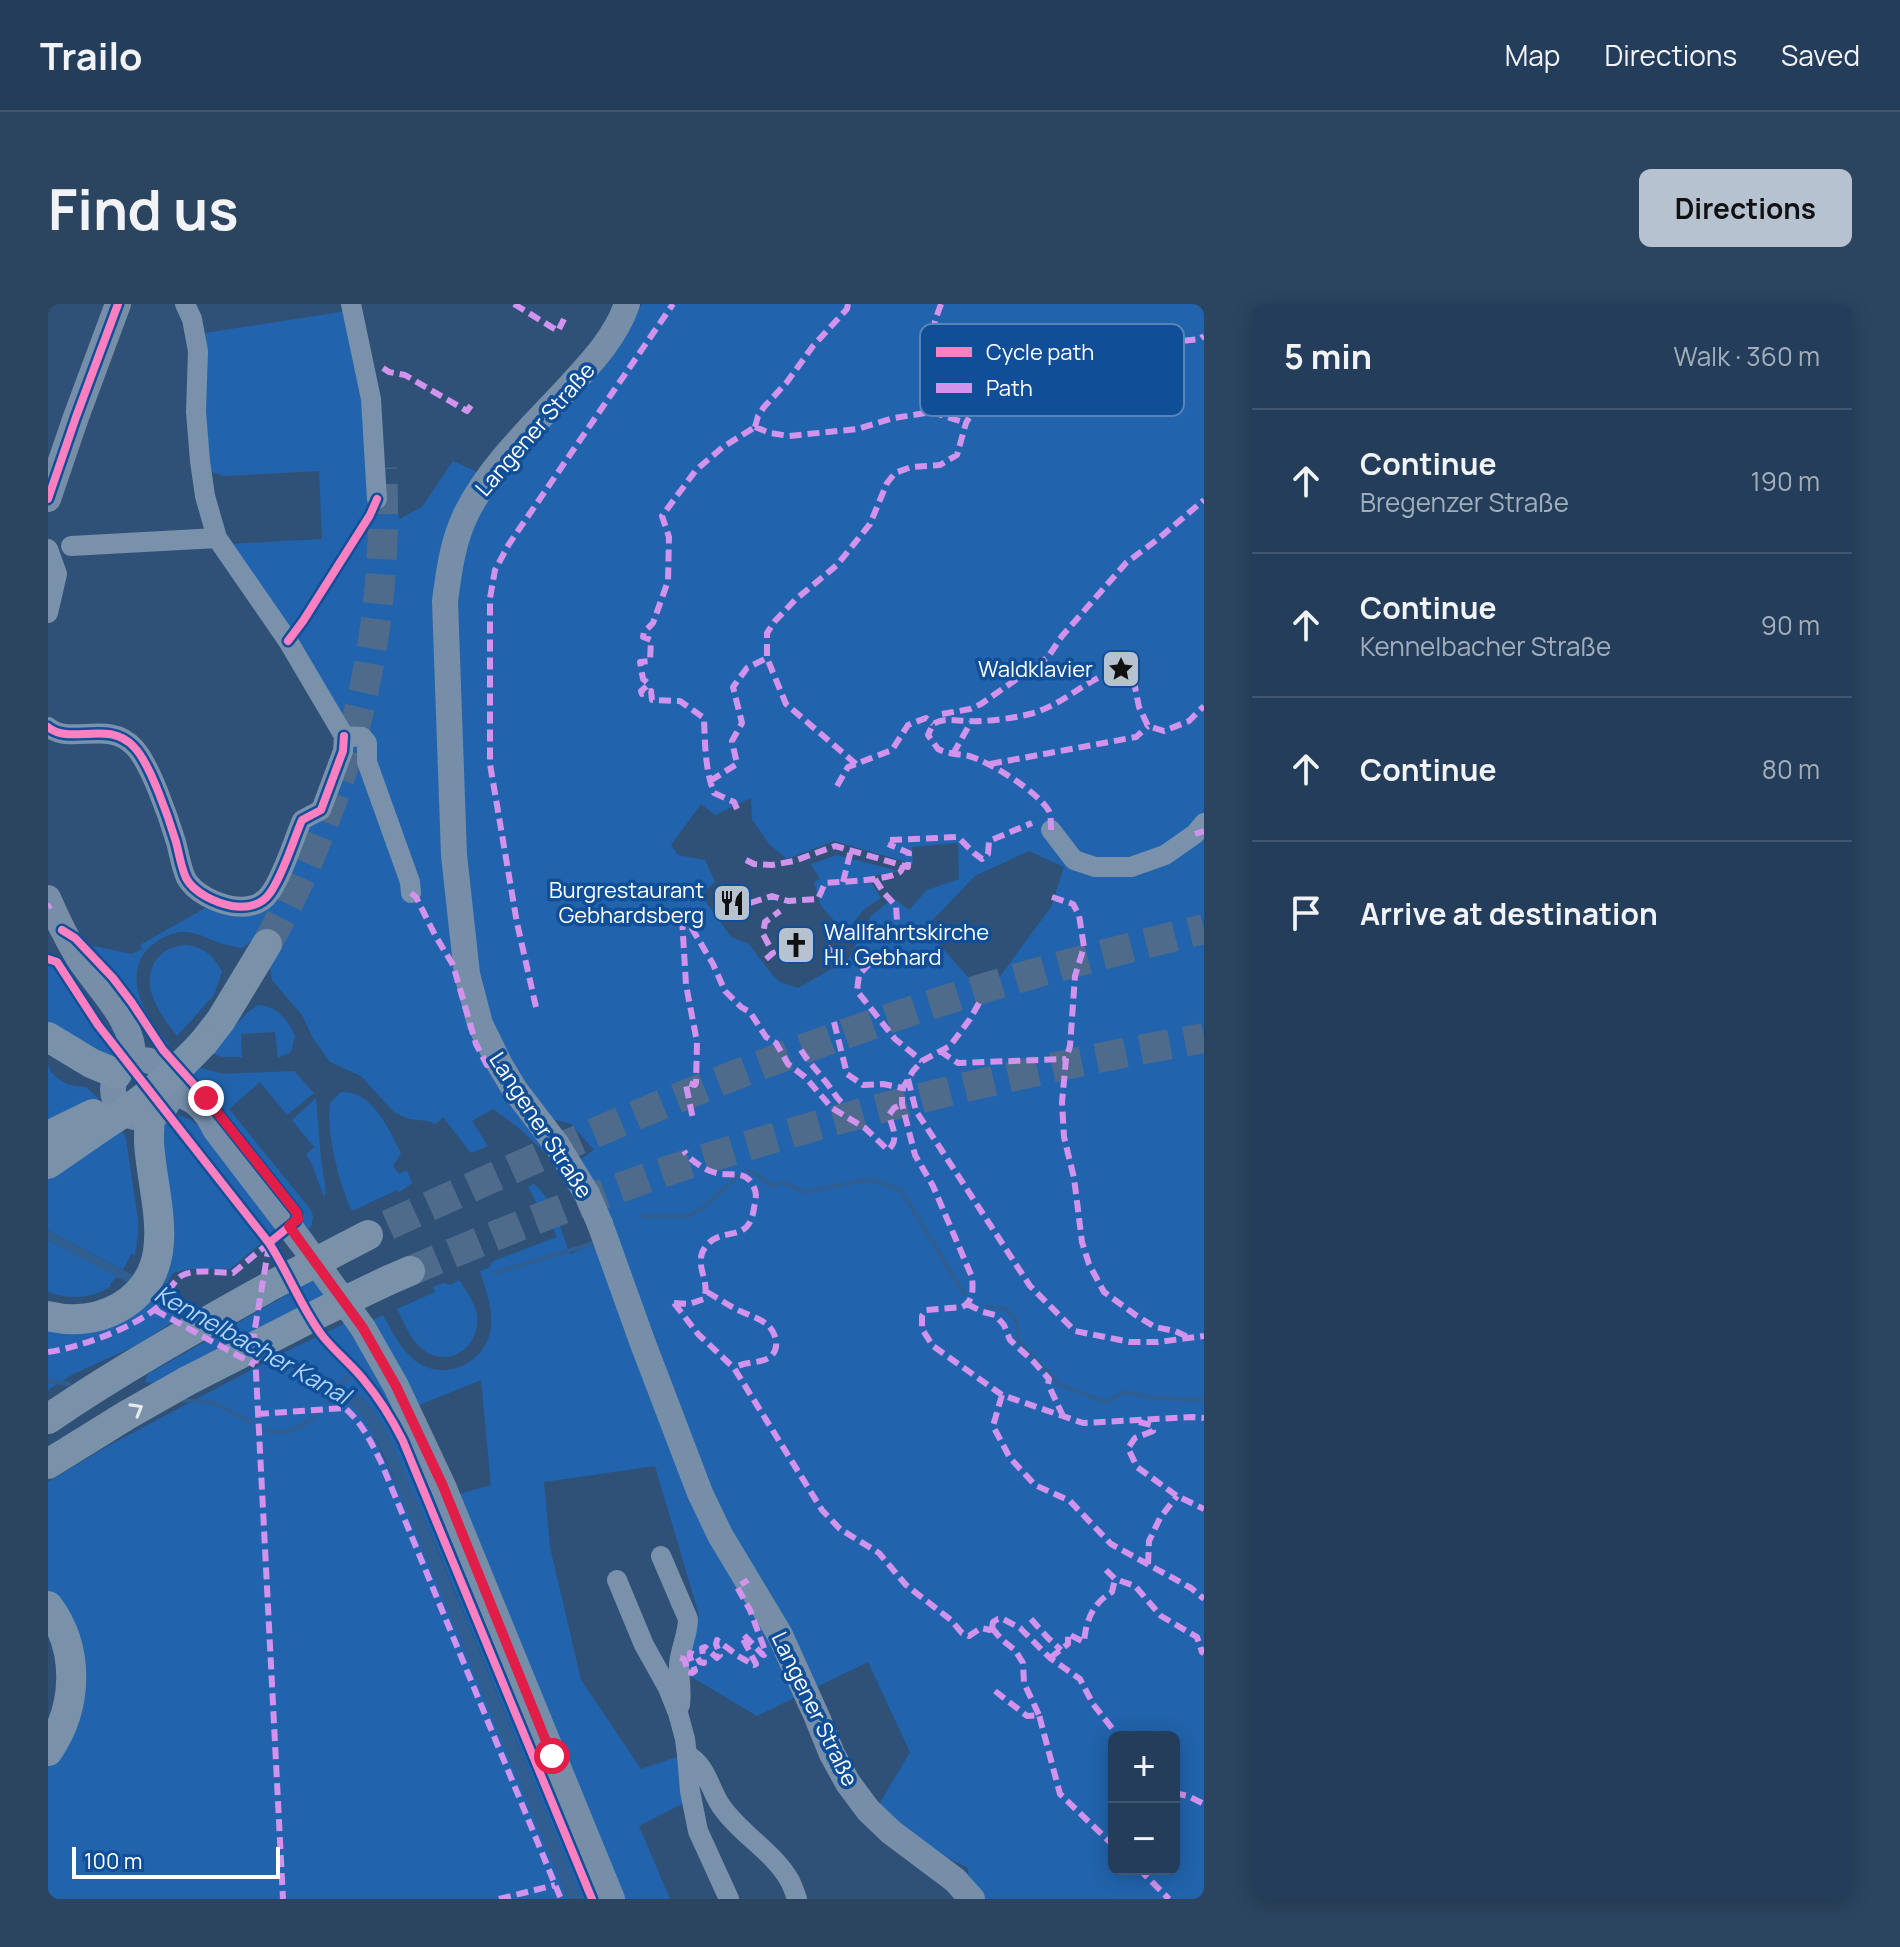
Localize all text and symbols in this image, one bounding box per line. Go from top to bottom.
text: Trailo [40,29,143,81]
text: Map [1505,36,1560,74]
text: Directions [1604,36,1737,74]
text: Saved [1781,36,1860,74]
button: Directions [1639,169,1852,247]
text: Find us [48,170,239,247]
legend [920,324,1184,416]
text: 5 min [1284,333,1372,379]
text: Cycle path [986,337,1094,367]
text: Walk · 360 m [1674,338,1820,374]
street label: Langener Straße [468,356,602,502]
text: Path [986,373,1033,403]
text: Continue [1360,443,1496,484]
icon: ahead [1284,459,1328,503]
text: 190 m [1751,463,1820,499]
text: Bregenzer Straße [1360,484,1569,520]
text: Continue [1360,587,1496,628]
icon: ahead [1284,603,1328,647]
text: 90 m [1761,607,1820,643]
text: Kennelbacher Straße [1360,628,1611,664]
place icon: Waldklavier [1100,648,1142,690]
place label: Waldklavier [978,654,1093,684]
icon: ahead [1284,747,1328,791]
text: Continue [1360,749,1496,790]
text: 80 m [1762,751,1820,787]
place label: Burgrestaurant Gebhardsberg [549,875,704,930]
restaurant icon: Burgrestaurant Gebhardsberg [711,882,753,924]
icon: arrive [1284,891,1328,935]
text: Arrive at destination [1360,893,1658,934]
place label: Wallfahrtskirche Hl. Gebhard [824,917,989,972]
church icon: Wallfahrtskirche Hl. Gebhard [775,924,817,966]
street label: Langener Straße [483,1046,600,1204]
route end [188,1080,224,1116]
water label: Kennelbacher Kanal [149,1276,359,1413]
one-way arrow [129,1403,143,1418]
street label: Langener Straße [765,1627,865,1791]
map controls [1108,1731,1180,1875]
button: + [1108,1731,1180,1803]
route start [534,1738,570,1774]
button: − [1108,1803,1180,1875]
scale bar [72,1843,280,1879]
text: 100 m [84,1846,142,1876]

